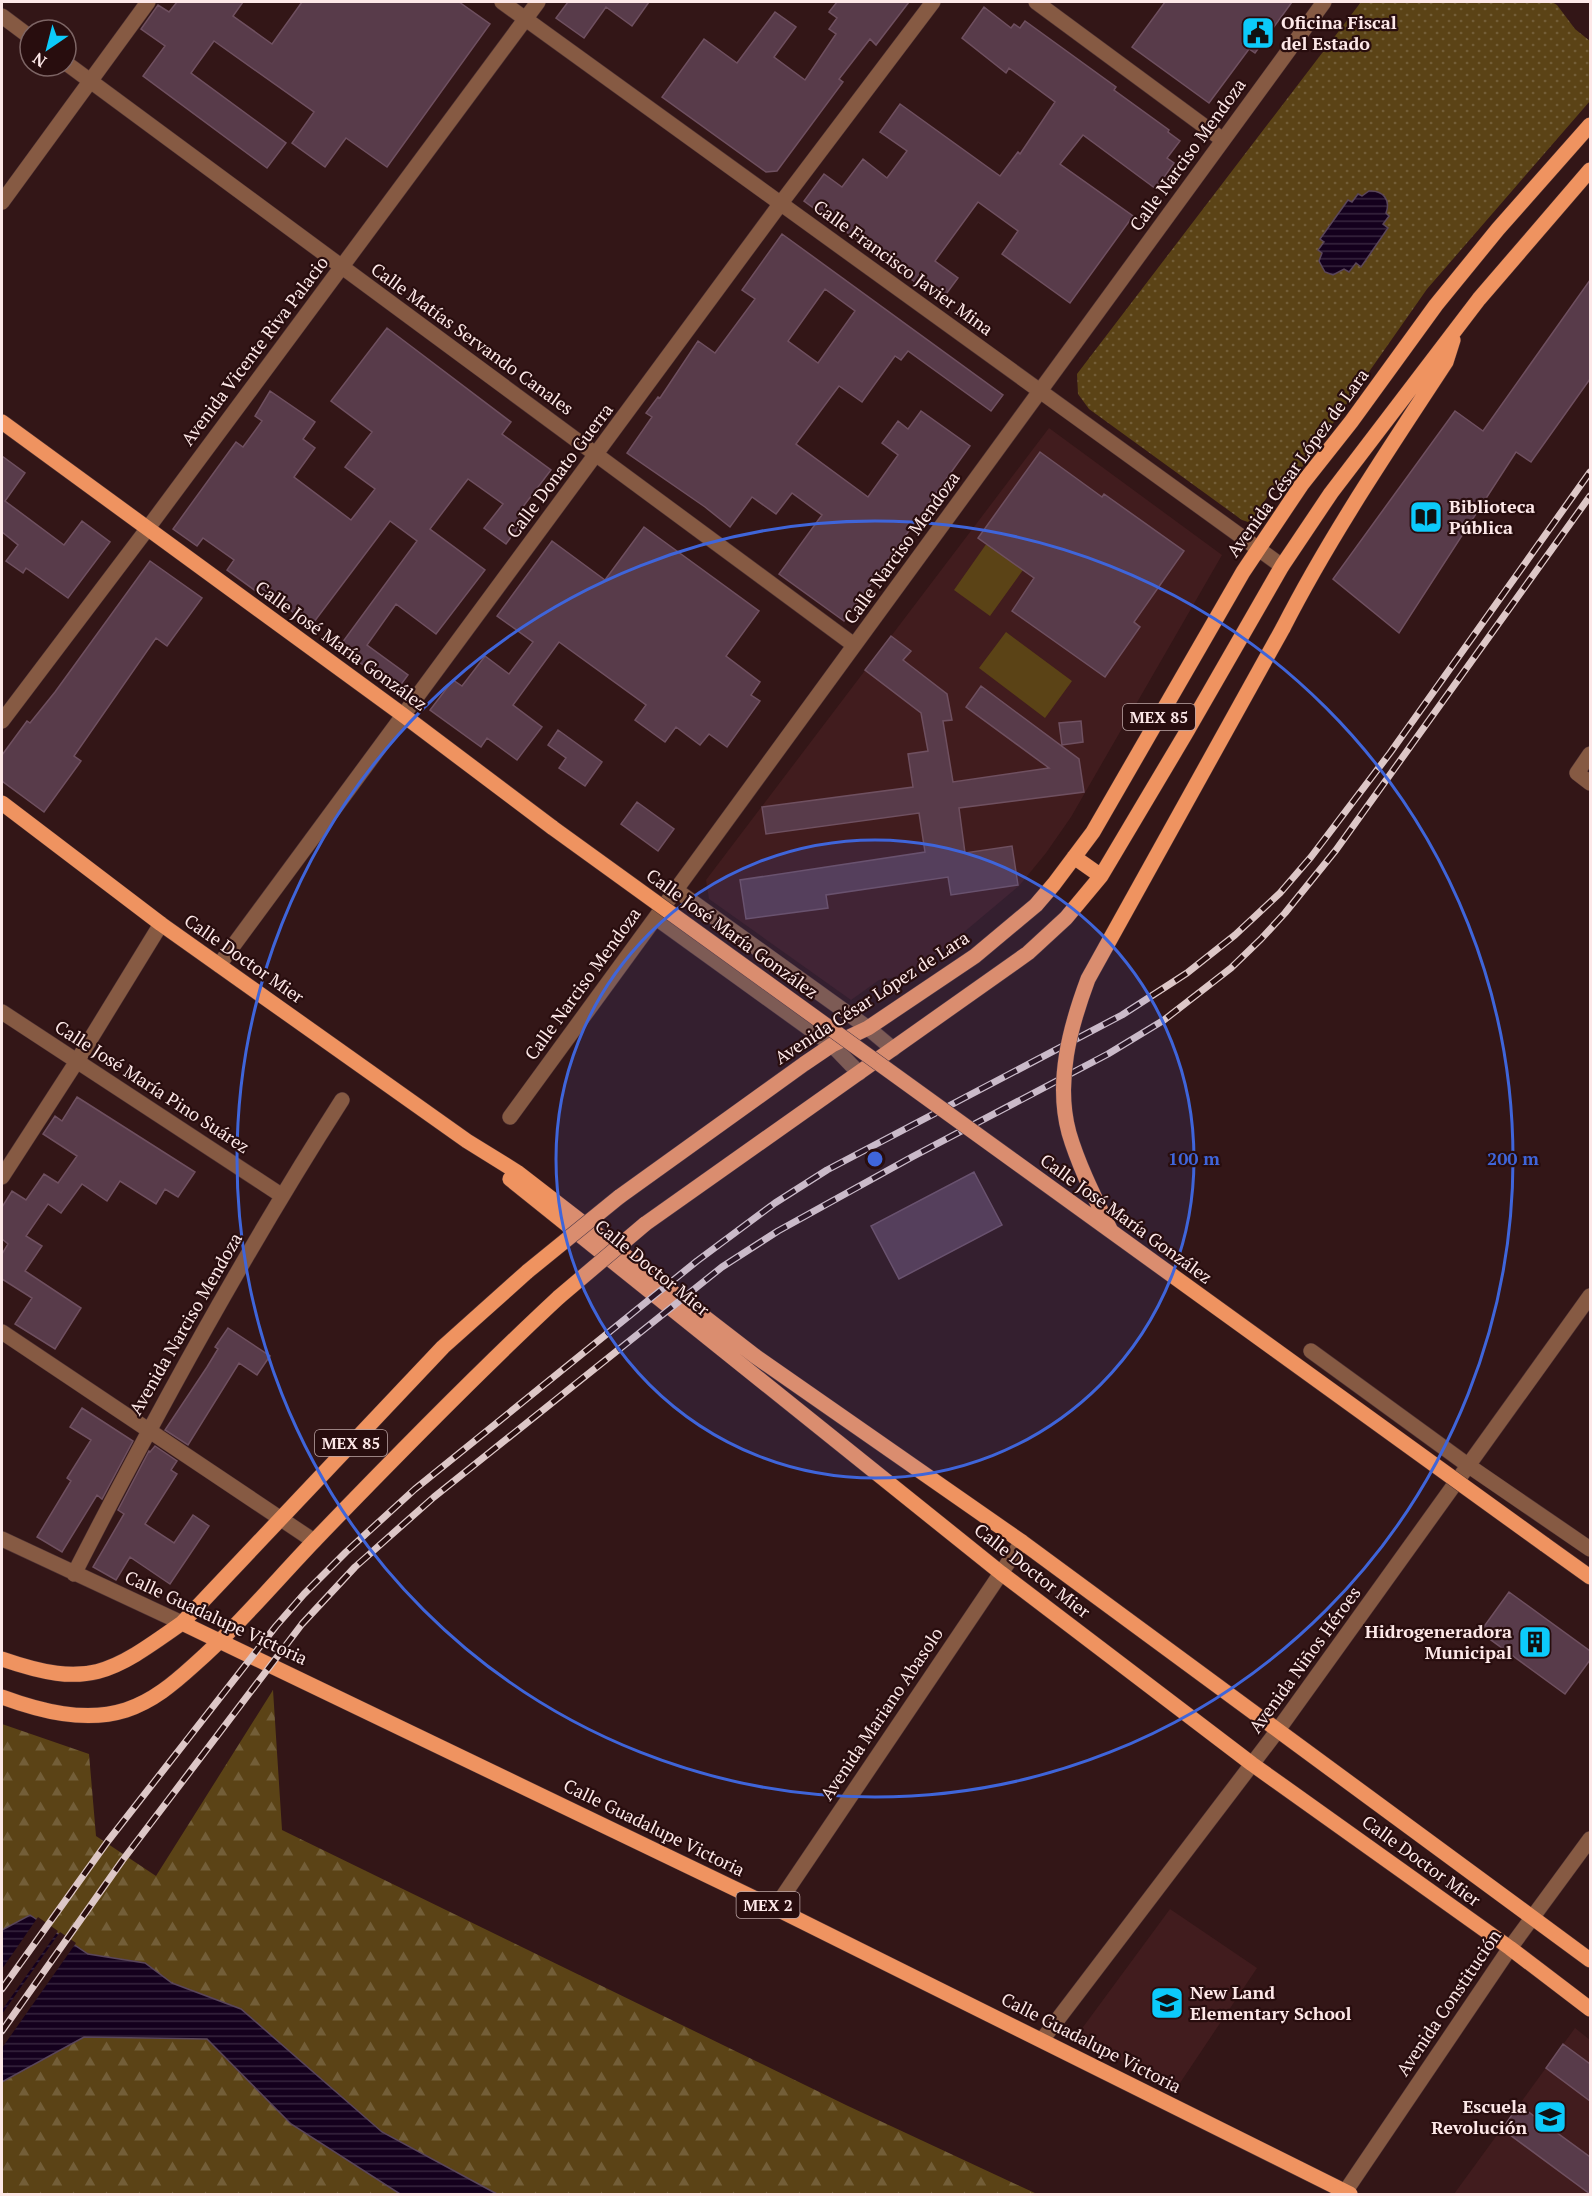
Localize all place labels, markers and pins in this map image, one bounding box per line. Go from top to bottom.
place label: Oficina Fiscal del Estado [1281,10,1397,55]
public building icon: Oficina Fiscal del Estado [1240,15,1276,51]
place label: Biblioteca Pública [1449,494,1535,539]
library icon: Biblioteca Pública [1408,499,1444,535]
centre of rings [865,1149,885,1169]
place label: Hidrogeneradora Municipal [1365,1619,1512,1664]
building icon: Hidrogeneradora Municipal [1517,1624,1553,1660]
place label: New Land Elementary School [1190,1980,1352,2025]
school or university icon: New Land Elementary School [1149,1985,1185,2021]
place label: Escuela Revolución [1431,2094,1527,2139]
school or university icon: Escuela Revolución [1532,2099,1568,2135]

